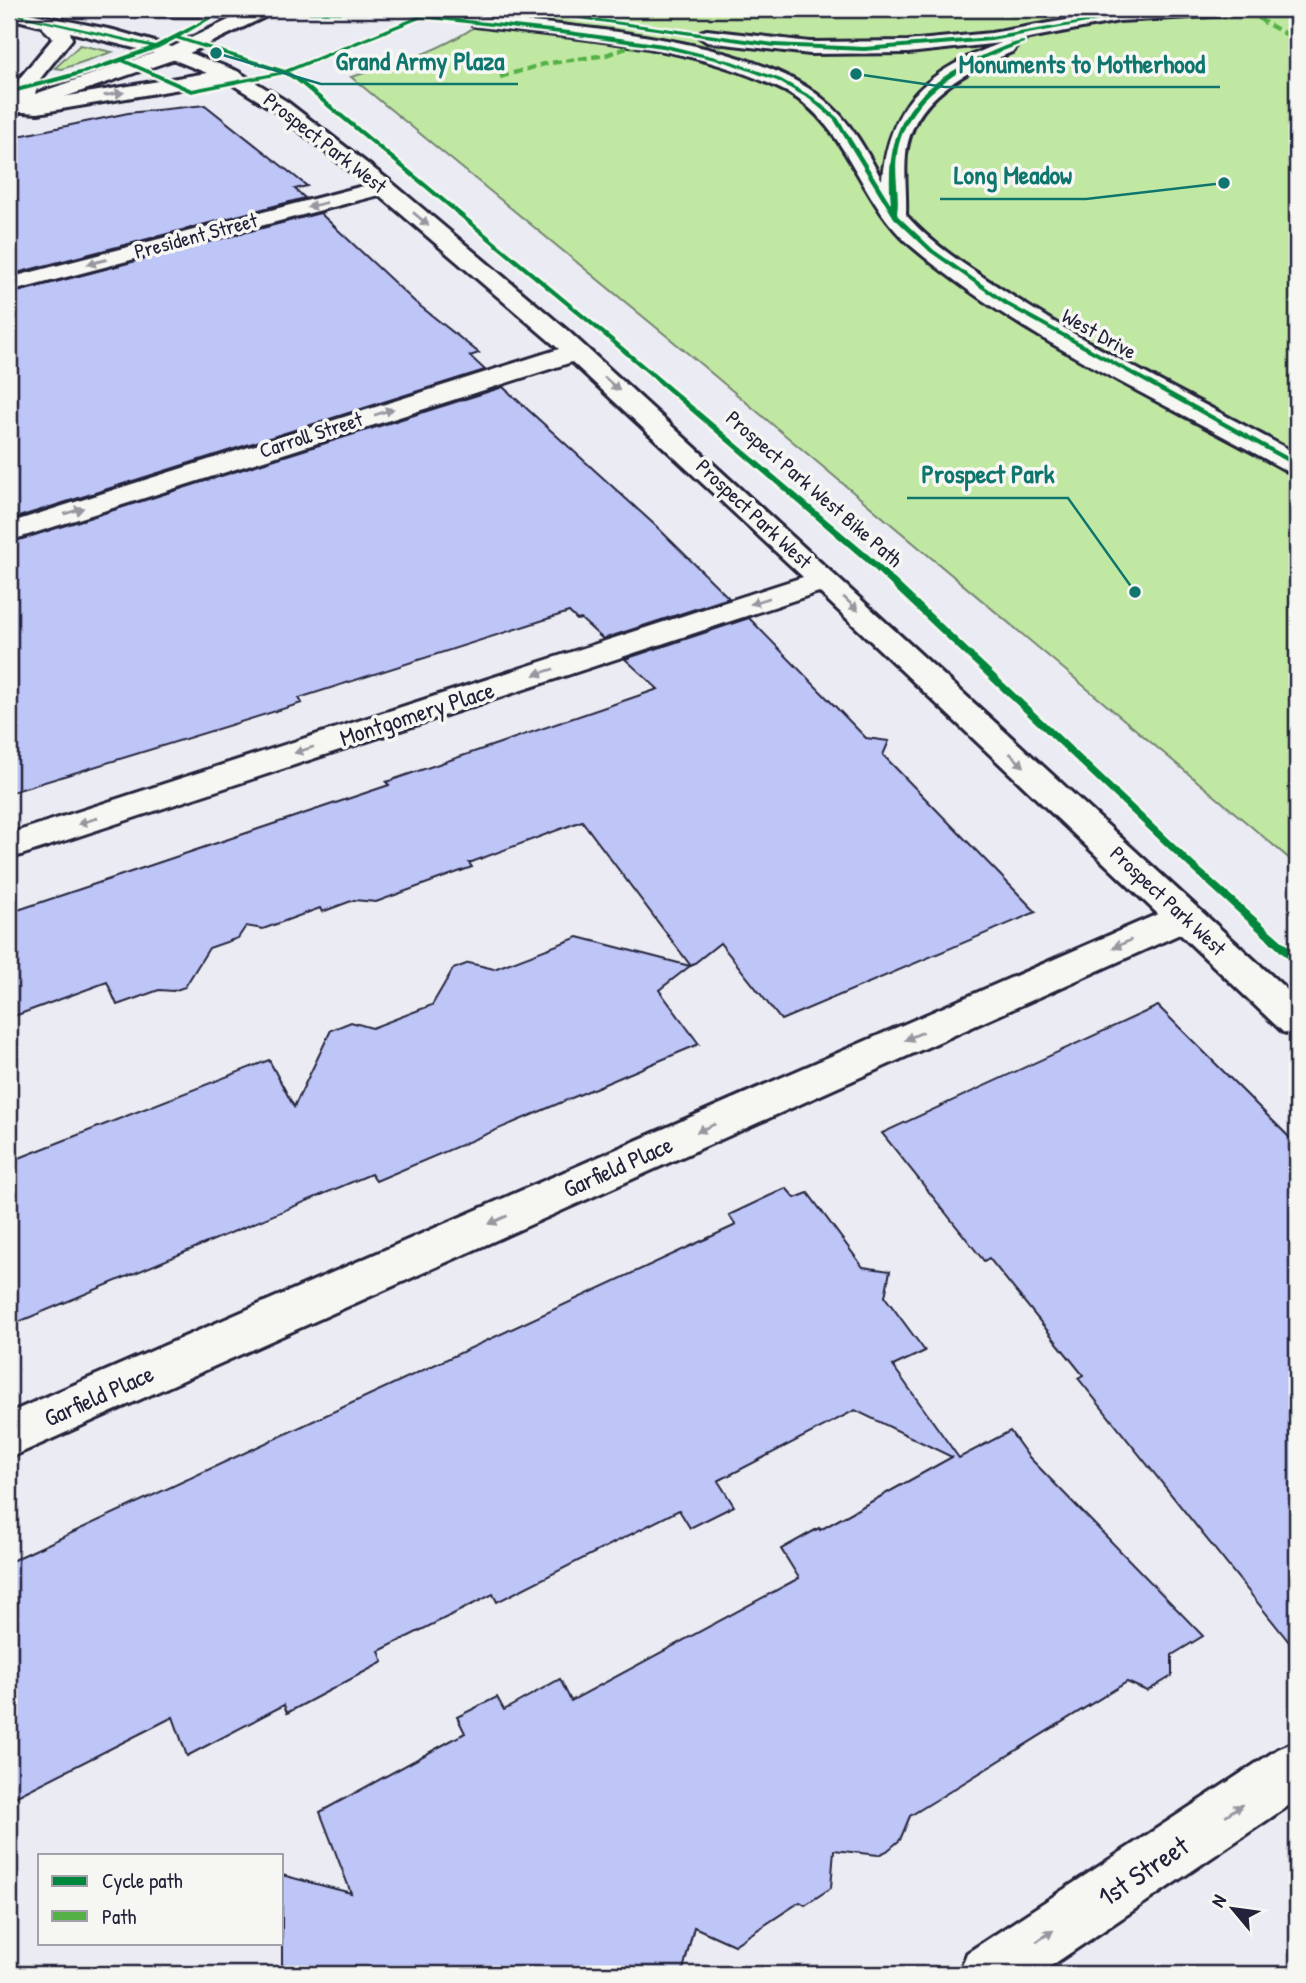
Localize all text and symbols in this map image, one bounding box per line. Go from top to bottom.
callout: Grand Army Plaza [321,37,518,84]
callout: Monuments to Motherhood [945,40,1220,87]
text: Grand Army Plaza [336,43,505,79]
text: Monuments to Motherhood [959,46,1206,81]
street label: Prospect Park West [258,85,393,200]
one-way arrow [103,88,125,99]
callout: Long Meadow [940,152,1086,199]
text: Long Meadow [954,157,1072,193]
one-way arrow [305,200,327,211]
street label: President Street [131,205,261,266]
one-way arrow [412,211,429,226]
one-way arrow [85,257,107,268]
street label: West Drive [1057,301,1142,366]
one-way arrow [603,375,620,391]
street label: Carroll Street [255,404,367,465]
one-way arrow [373,406,394,417]
street label: Prospect Park West Bike Path [721,406,907,572]
callout: Prospect Park [907,451,1068,498]
street label: Prospect Park West [691,454,817,574]
text: Prospect Park [922,456,1055,492]
one-way arrow [63,505,84,516]
one-way arrow [842,596,859,612]
one-way arrow [750,597,771,607]
one-way arrow [533,667,554,678]
street label: Montgomery Place [335,673,498,753]
one-way arrow [294,745,315,756]
one-way arrow [1008,751,1025,767]
one-way arrow [78,816,99,827]
street label: Prospect Park West [1104,839,1233,963]
one-way arrow [1112,938,1132,950]
one-way arrow [904,1030,924,1042]
one-way arrow [696,1122,716,1134]
street label: Garfield Place [558,1128,678,1204]
one-way arrow [488,1214,508,1226]
street label: Garfield Place [39,1357,159,1433]
one-way arrow [1225,1803,1243,1817]
street label: 1st Street [1090,1826,1196,1915]
legend [38,1854,284,1944]
text: Cycle path [102,1866,183,1895]
north arrow [1198,1874,1268,1944]
text: N [1204,1890,1232,1911]
text: Path [102,1902,137,1931]
one-way arrow [1035,1930,1055,1943]

